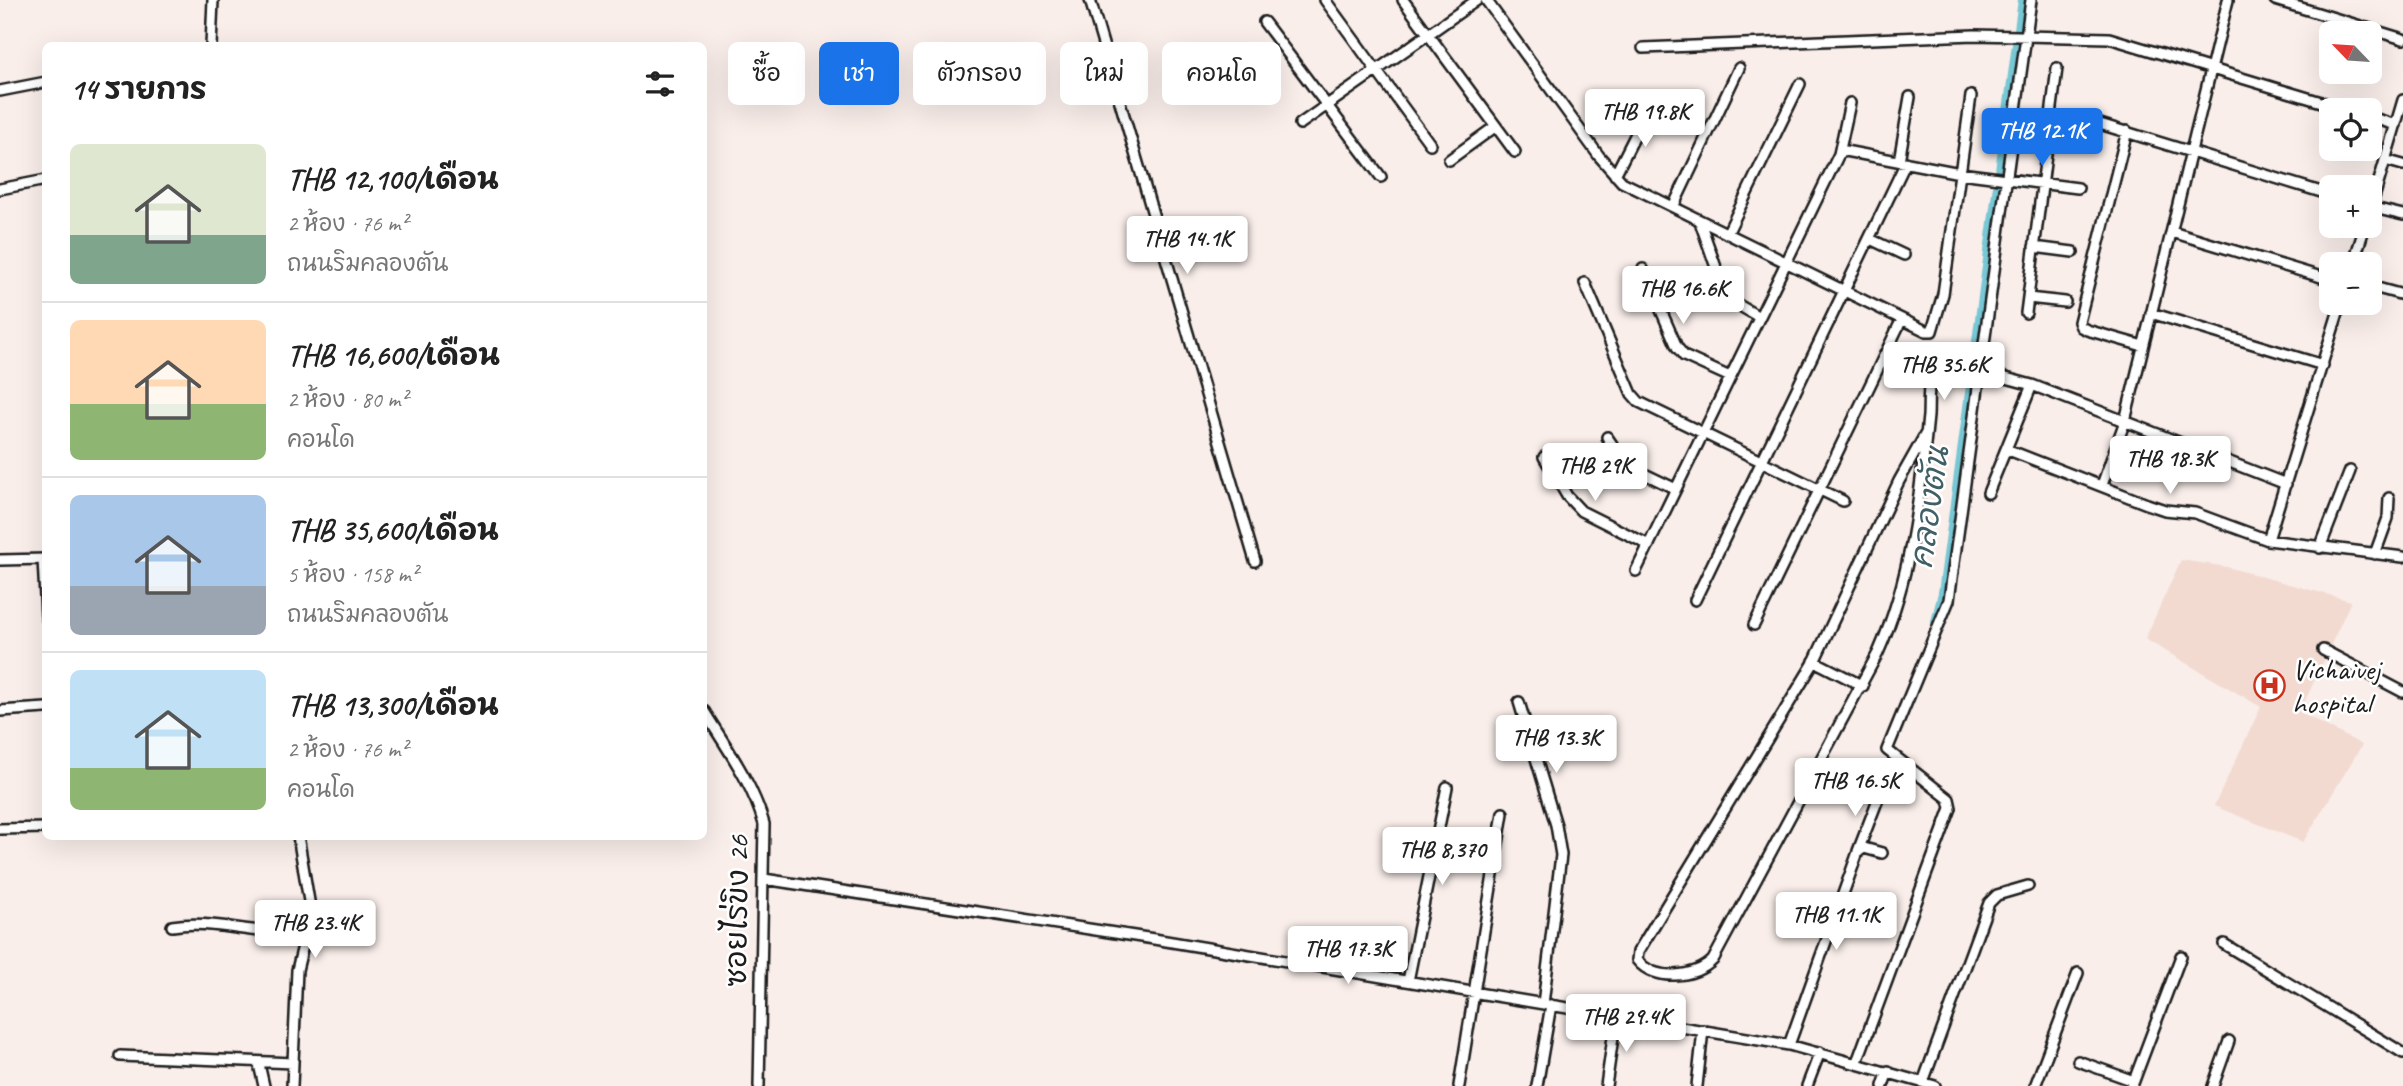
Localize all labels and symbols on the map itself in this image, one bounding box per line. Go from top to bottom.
north arrow [2319,21,2382,84]
pin: THB 19.8K [1565,90,1725,149]
pin: THB 12.1K [1962,108,2122,168]
pin: THB 14.1K [1107,216,1267,276]
pin: THB 16.6K [1603,266,1763,326]
pin: THB 35.6K [1864,342,2024,402]
pin: THB 18.3K [2090,436,2250,496]
water label: คลองตัน [1901,442,1958,571]
pin: THB 29K [1530,444,1660,503]
place label: Vichaivej hospital [2292,650,2383,722]
hospital icon: Vichaivej hospital [2252,669,2286,703]
pin: THB 13.3K [1476,716,1636,775]
pin: THB 16.5K [1775,758,1935,818]
pin: THB 8,370 [1362,828,1522,887]
street label: ซอยไร่ขิง 26 [716,833,757,987]
pin: THB 11.1K [1756,892,1916,952]
pin: THB 23.4K [235,900,395,960]
pin: THB 17.3K [1268,926,1428,986]
pin: THB 29.4K [1546,995,1706,1054]

